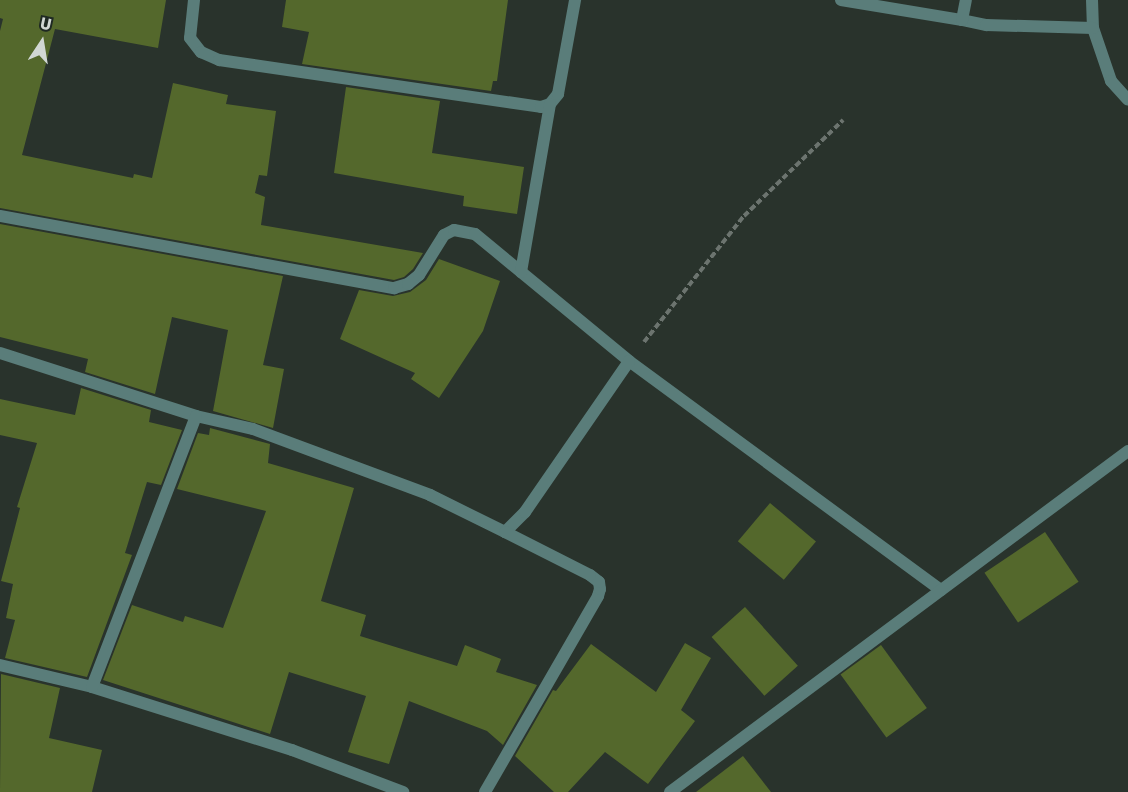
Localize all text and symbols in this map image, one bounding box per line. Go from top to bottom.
text: U [38,11,54,36]
north arrow [12,12,72,72]

